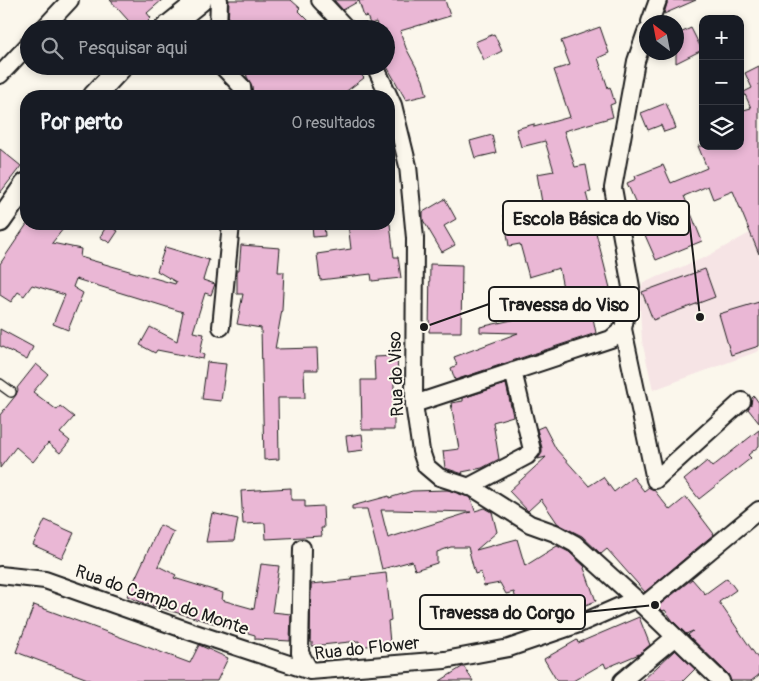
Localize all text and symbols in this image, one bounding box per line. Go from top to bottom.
north arrow [639,15,684,60]
map controls [699,15,744,150]
button: + [699,15,744,60]
search box [20,20,395,75]
icon: search [38,34,66,62]
text: Pesquisar aqui [78,36,187,60]
button: − [699,60,744,105]
button: layers [699,105,744,150]
text: Por perto [40,109,122,136]
text: 0 resultados [291,113,375,133]
callout: Escola Básica do Viso [503,201,689,235]
text: Escola Básica do Viso [513,207,680,231]
callout: Travessa do Viso [489,287,639,321]
text: Travessa do Viso [498,293,630,317]
street label: Rua do Viso [384,331,409,417]
street label: Rua do Campo do Monte [72,560,252,641]
callout: Travessa do Corgo [420,595,585,629]
text: Travessa do Corgo [428,601,575,625]
street label: Rua do Flower [313,631,421,665]

